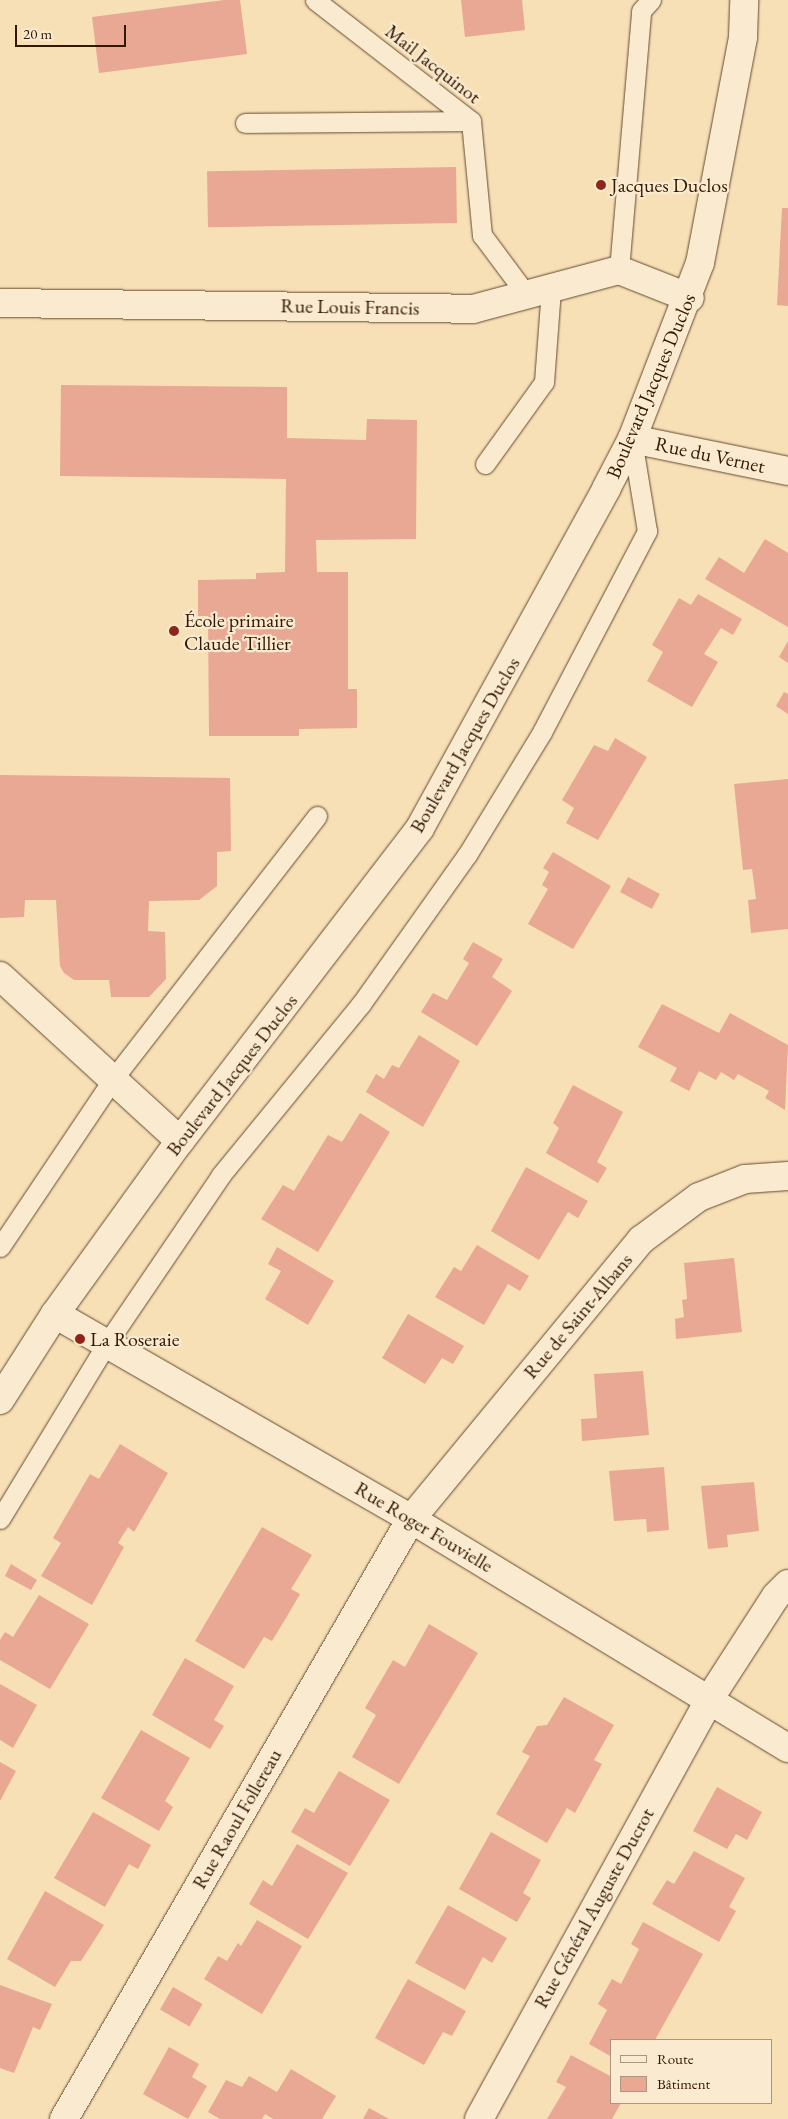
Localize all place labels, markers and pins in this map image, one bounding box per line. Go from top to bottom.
place label: Jacques Duclos [611,173,728,197]
marker: Jacques Duclos [595,179,607,191]
place label: École primaire Claude Tillier [184,608,294,655]
marker: École primaire Claude Tillier [168,625,180,637]
place label: La Roseraie [90,1327,179,1351]
marker: La Roseraie [74,1333,86,1345]

